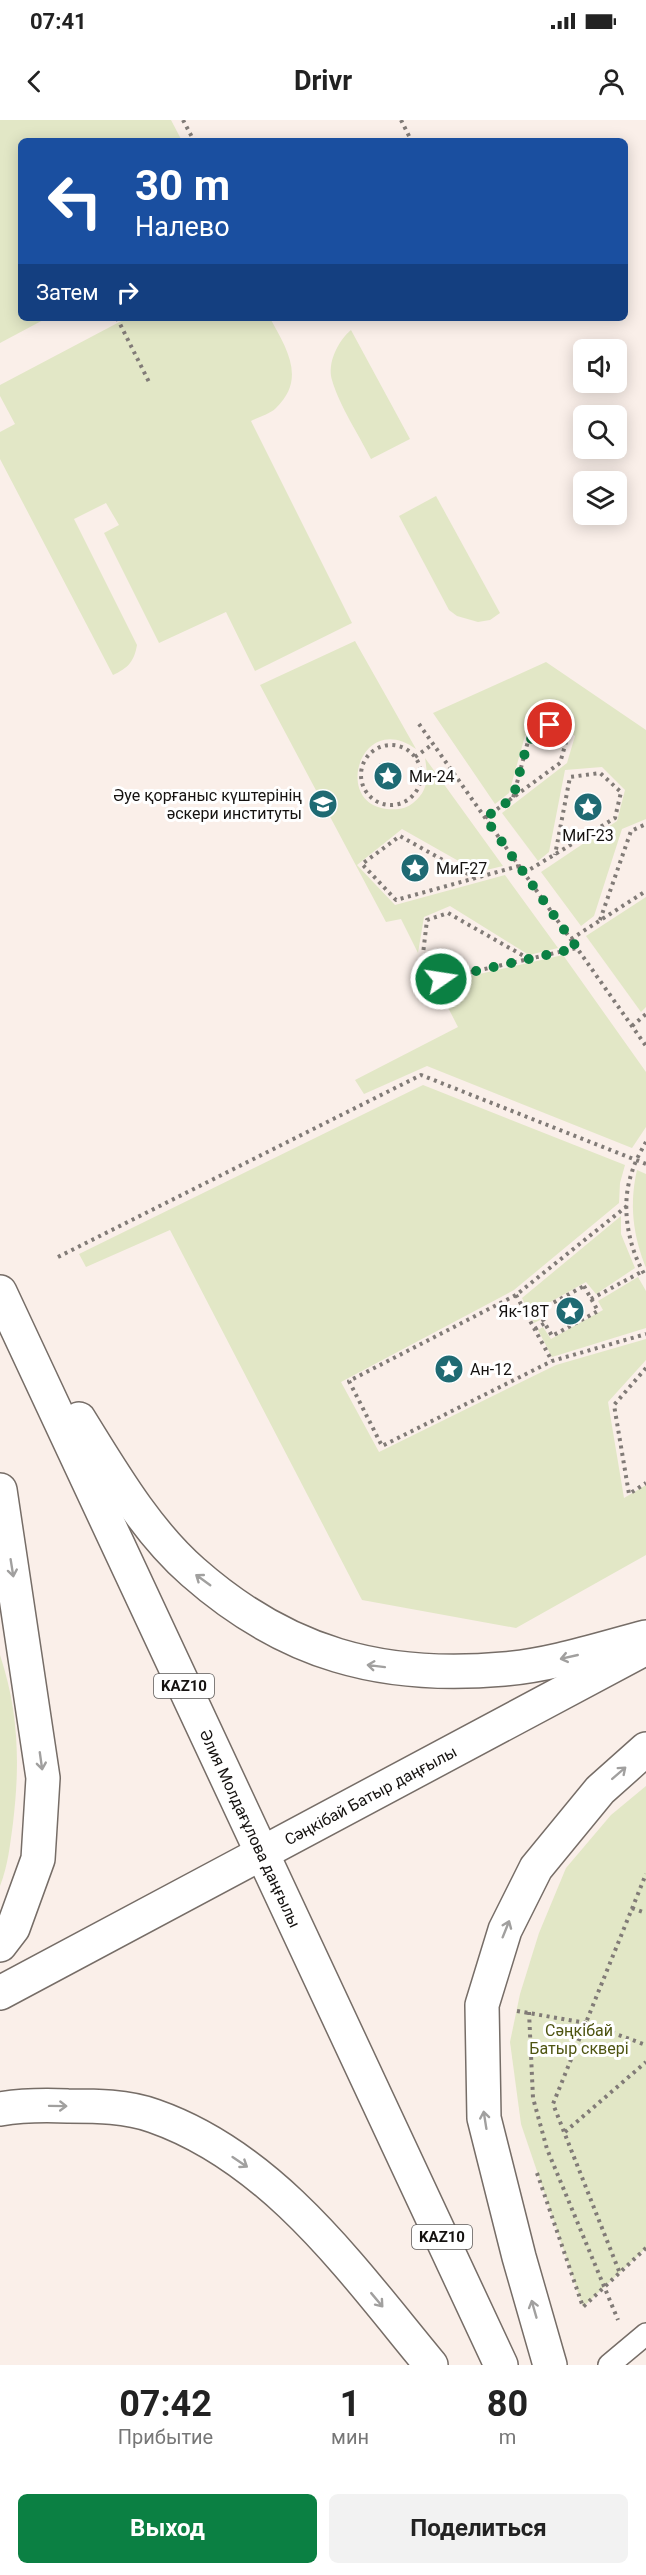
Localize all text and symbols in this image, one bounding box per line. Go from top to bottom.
text: 07:41 [30,9,87,34]
icon: back [18,65,51,98]
text: Drivr [294,65,352,97]
icon: person [595,65,628,98]
text: 30 m [135,161,230,210]
icon: left [36,162,114,240]
text: Налево [135,211,230,243]
icon: right [111,276,144,309]
text: Затем [36,280,99,305]
map controls [573,339,627,525]
button: sound [573,339,627,393]
button: search [573,405,627,459]
button: layers [573,471,627,525]
pin [524,699,575,750]
icon: arrive [533,708,566,741]
place icon: Ми-24 [372,760,404,792]
place label: Ми-24 [409,767,455,786]
place label: Әуе қорғаныс күштерінің әскери институты [113,786,302,823]
school or university icon: Әуе қорғаныс күштерінің әскери институты [307,788,339,820]
place icon: МиГ-23 [572,791,604,823]
place label: МиГ-23 [562,826,614,845]
place icon: МиГ-27 [399,852,431,884]
place label: МиГ-27 [436,859,487,878]
position arrow [409,947,473,1011]
place icon: Як-18Т [554,1295,586,1327]
place label: Як-18Т [498,1302,549,1321]
place icon: Ан-12 [433,1353,465,1385]
place label: Ан-12 [470,1360,512,1379]
one-way arrow [7,1558,18,1578]
one-way arrow [196,1573,212,1586]
one-way arrow [560,1651,579,1663]
one-way arrow [366,1660,386,1671]
road number: KAZ10 [154,1674,214,1698]
street label: Әлия Молдағұлова даңғылы [196,1726,305,1931]
street label: Сәңкібай Батыр даңғылы [281,1741,460,1849]
one-way arrow [35,1751,46,1771]
one-way arrow [611,1766,626,1780]
one-way arrow [501,1920,512,1939]
park label: Сәңкібай Батыр сквері [529,2021,629,2058]
one-way arrow [48,2100,68,2111]
one-way arrow [480,2111,491,2130]
one-way arrow [231,2156,248,2168]
road number: KAZ10 [412,2225,472,2249]
one-way arrow [371,2292,384,2308]
one-way arrow [528,2300,539,2319]
text: 07:42 [119,2383,212,2425]
text: 1 [340,2383,360,2425]
text: 80 [487,2383,528,2425]
text: Прибытие [118,2425,213,2449]
text: мин [331,2425,369,2449]
text: m [499,2425,516,2449]
button: Выход [18,2494,317,2563]
button: Поделиться [329,2494,628,2563]

